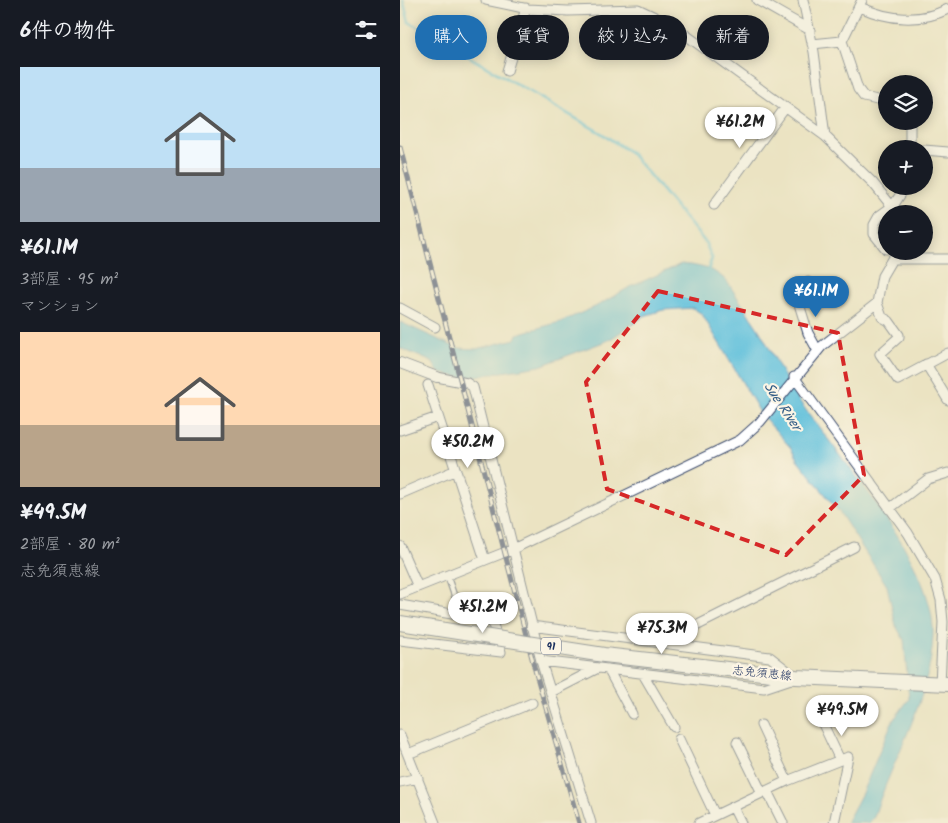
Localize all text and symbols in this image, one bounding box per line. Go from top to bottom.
text: 6件の物件 [20,15,115,48]
chip: 購入 [415,15,487,60]
chip: 賃貸 [497,15,569,60]
chip: 絞り込み [579,15,687,60]
chip: 新着 [697,15,769,60]
icon: filters [352,16,380,44]
map controls [878,75,933,260]
button: layers [878,75,933,130]
icon: home [155,99,245,189]
pin: ¥61.2M [699,106,781,149]
text: ¥61.2M [716,110,764,135]
button: + [878,140,933,195]
button: − [878,205,933,260]
text: ¥61.1M [20,232,78,265]
text: 3部屋 · 95 m² [20,267,118,292]
pin: ¥61.1M [775,276,857,318]
text: ¥61.1M [794,279,838,304]
text: マンション [20,294,99,319]
icon: home [155,364,245,454]
water label: Sue River [758,378,808,438]
pin: ¥50.2M [427,426,509,469]
text: ¥50.2M [442,430,494,455]
text: ¥49.5M [20,497,86,530]
text: 2部屋 · 80 m² [20,532,120,557]
text: 志免須恵線 [20,559,100,584]
pin: ¥51.2M [442,592,524,634]
text: ¥51.2M [459,595,507,620]
pin: ¥75.3M [621,612,703,655]
text: ¥75.3M [637,616,687,641]
road number: 91 [541,637,561,654]
street label: 志免須恵線 [731,661,793,686]
pin: ¥49.5M [801,694,883,737]
text: ¥49.5M [817,698,867,723]

